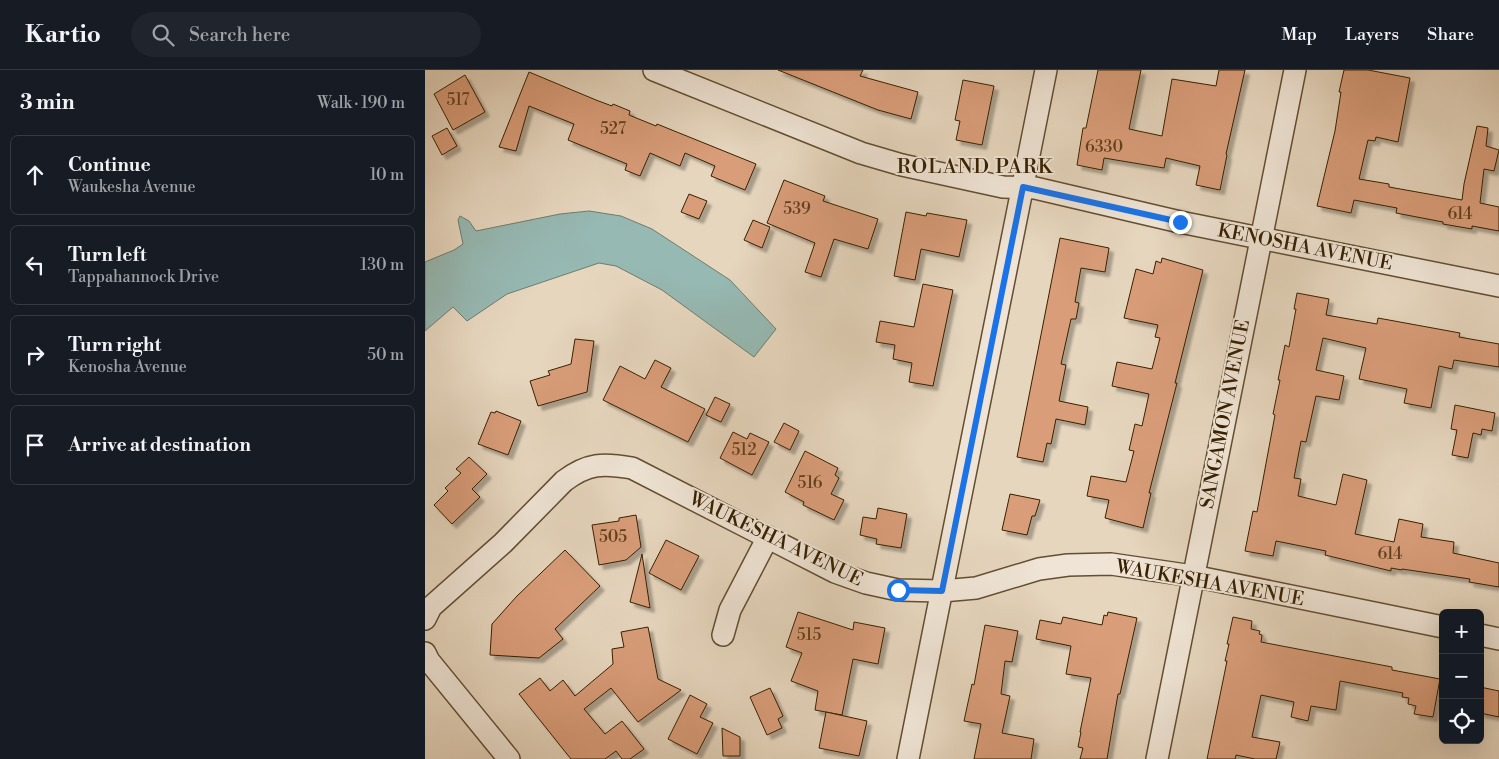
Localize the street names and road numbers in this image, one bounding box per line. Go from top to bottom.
street label: KENOSHA AVENUE [1216,218,1394,276]
street label: SANGAMON AVENUE [1195,317,1255,511]
street label: WAUKESHA AVENUE [684,486,867,592]
street label: WAUKESHA AVENUE [1113,554,1306,611]

